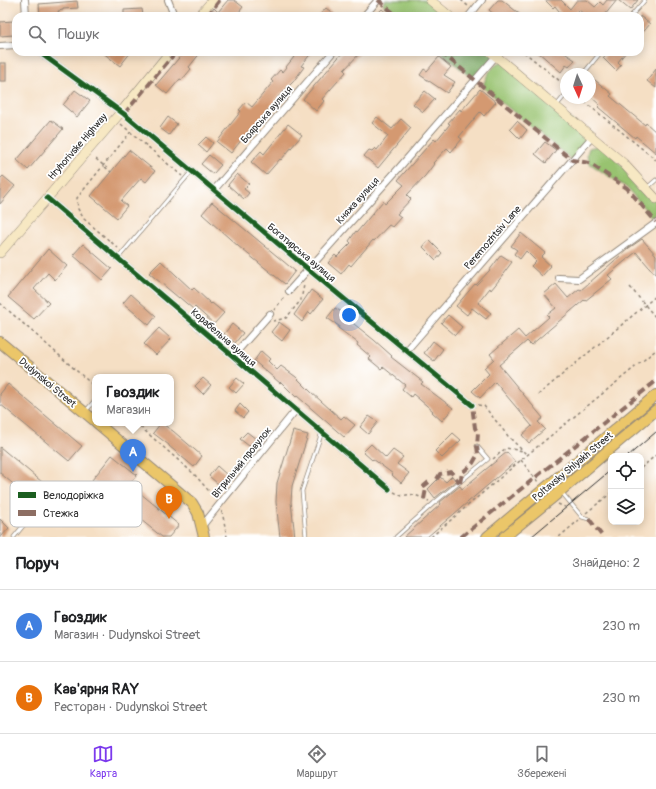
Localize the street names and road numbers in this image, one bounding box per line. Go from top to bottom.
street label: Боярська вулиця [239,83,295,146]
street label: Hryhorivske Highway [46,111,110,182]
street label: Княжа вулиця [334,175,382,226]
street label: Peremozhtsiv Lane [462,203,524,272]
street label: Богатирська вулиця [265,221,338,285]
street label: Корабельна вулиця [188,306,259,370]
street label: Dudynskoi Street [16,355,79,411]
street label: Вітрильний провулок [209,425,274,501]
street label: Poltavsky Shlyakh Street [530,429,616,504]

